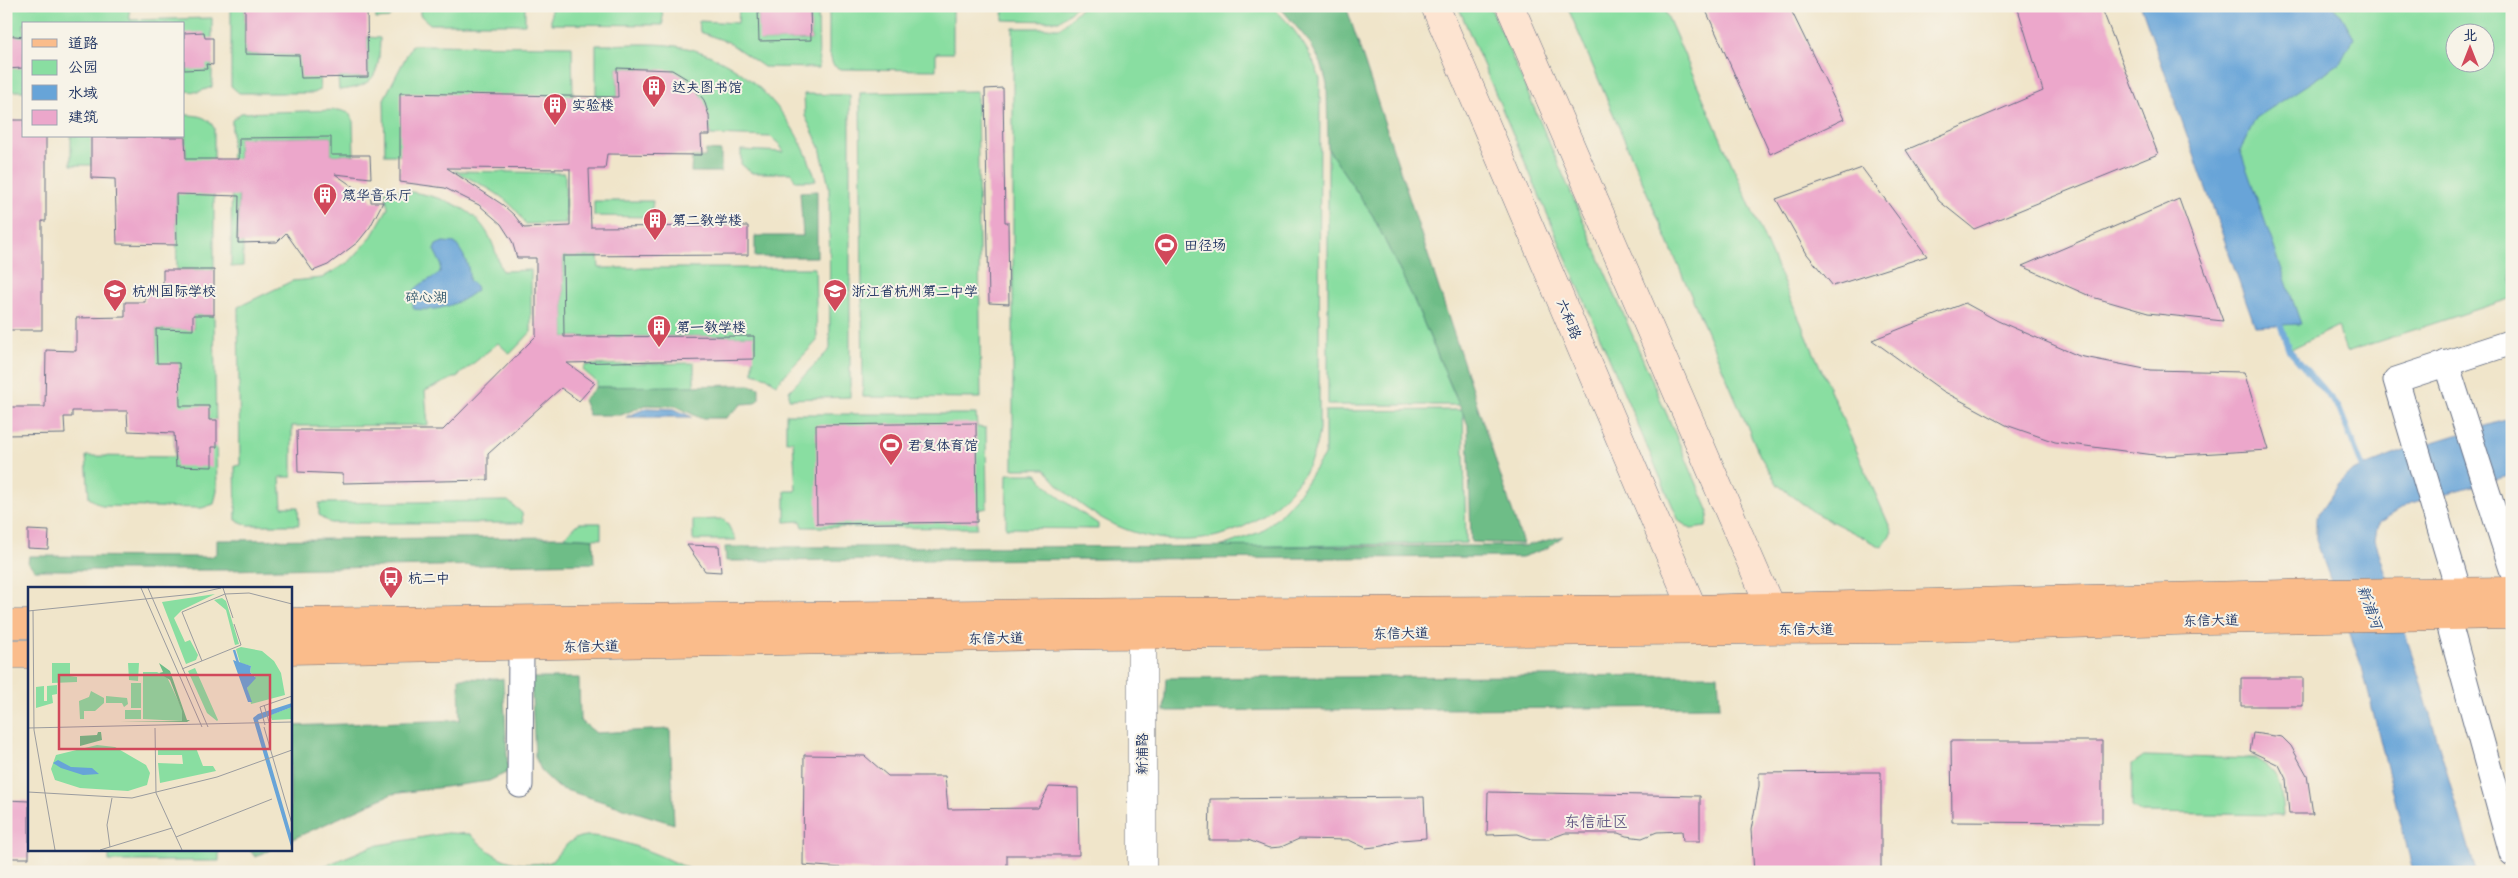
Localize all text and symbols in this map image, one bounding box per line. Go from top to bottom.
legend [22,22,185,138]
north arrow [2446,22,2496,72]
text: 北 [2463,25,2477,44]
text: 道路 [68,32,98,52]
text: 公园 [68,56,98,76]
building icon: 达夫图书馆 [641,74,667,108]
place label: 达夫图书馆 [672,77,742,96]
text: 水域 [68,82,98,102]
building icon: 实验楼 [542,92,568,126]
place label: 实验楼 [572,95,614,114]
text: 建筑 [68,106,98,126]
building icon: 箴华音乐厅 [312,182,338,216]
place label: 箴华音乐厅 [342,185,412,204]
building icon: 第二教学楼 [642,207,668,241]
place label: 第二教学楼 [672,210,742,229]
sports icon: 田径场 [1153,232,1179,266]
place label: 田径场 [1184,235,1226,254]
school or university icon: 杭州国际学校 [102,278,128,312]
school or university icon: 浙江省杭州第二中学 [822,278,848,312]
place label: 杭州国际学校 [132,281,216,300]
place label: 浙江省杭州第二中学 [852,281,978,300]
park label: 碎心湖 [405,287,447,306]
street label: 六和路 [1553,296,1586,342]
building icon: 第一教学楼 [646,314,672,348]
place label: 第一教学楼 [676,317,746,336]
sports icon: 君复体育馆 [878,432,904,466]
place label: 君复体育馆 [908,435,978,454]
bus stop icon: 杭二中 [378,565,404,599]
place label: 杭二中 [408,568,450,587]
water label: 新浦河 [2354,582,2389,634]
inset map [28,587,291,850]
street label: 东信大道 [2183,610,2239,629]
street label: 东信大道 [1778,619,1834,638]
street label: 东信大道 [1373,623,1429,642]
street label: 东信大道 [968,628,1024,647]
street label: 东信大道 [563,636,619,655]
street label: 新浦路 [1132,733,1151,775]
district label: 东信社区 [1564,810,1628,831]

